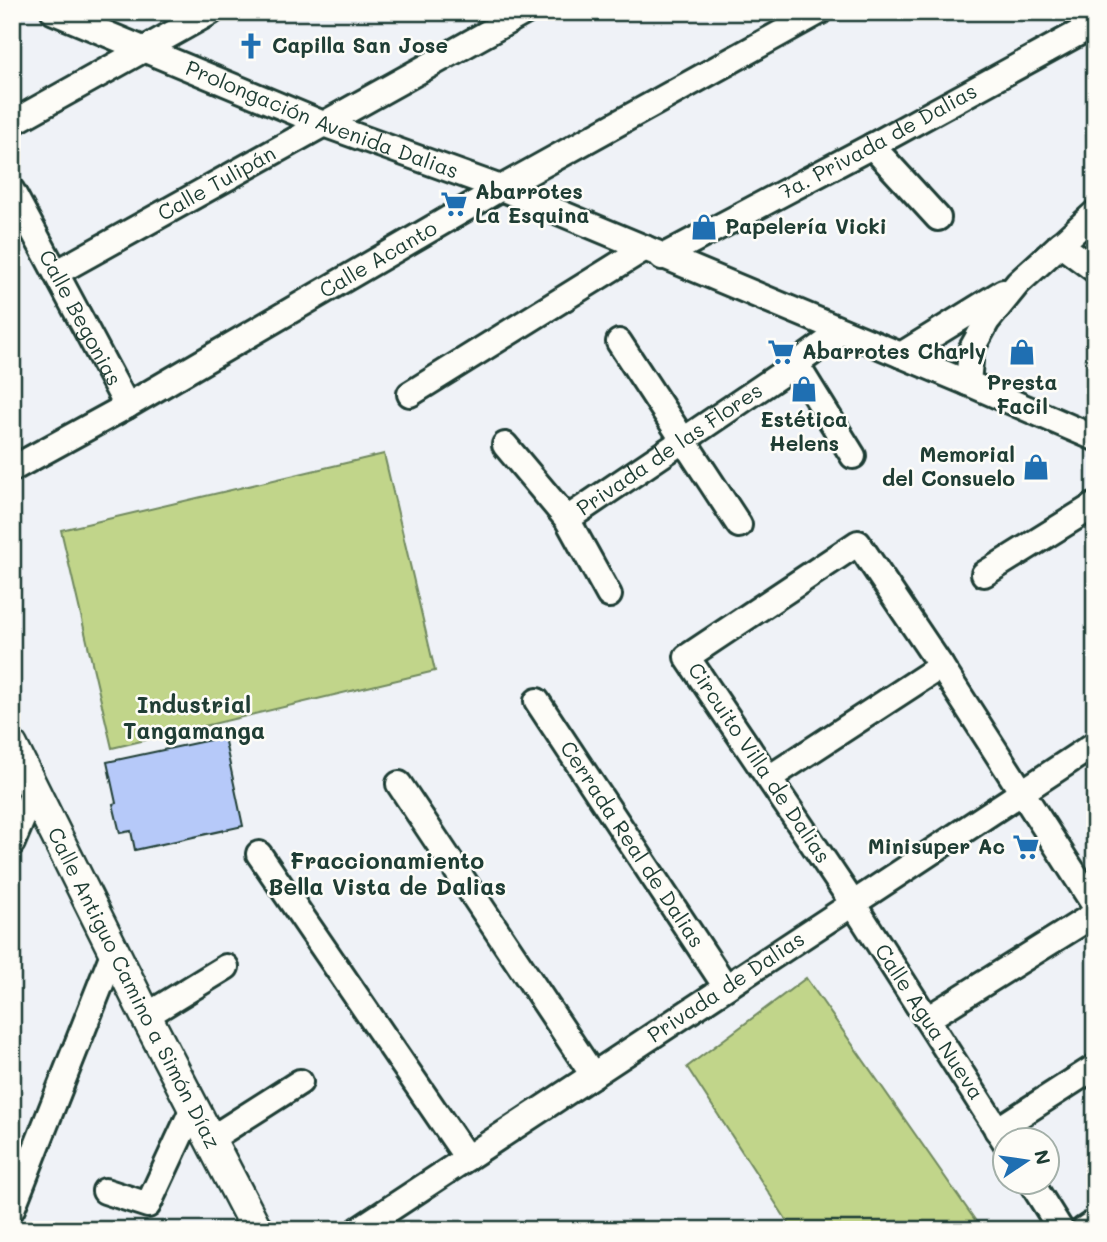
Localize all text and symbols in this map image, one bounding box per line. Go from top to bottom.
church icon: Capilla San Jose [236,31,266,61]
place label: Capilla San Jose [272,31,448,58]
street label: Prolongación Avenida Dalias [182,53,463,184]
street label: 7a. Privada de Dalias [774,76,981,205]
street label: Calle Tulipán [152,139,280,226]
place label: Abarrotes La Esquina [475,177,589,228]
supermarket icon: Abarrotes La Esquina [439,189,469,219]
shop icon: Papelería Vicki [689,212,719,242]
place label: Papelería Vicki [725,212,887,239]
street label: Calle Acanto [314,213,441,303]
street label: Calle Begonias [34,245,129,390]
supermarket icon: Abarrotes Charly [766,337,796,367]
place label: Abarrotes Charly [802,337,986,365]
shop icon: Presta Facil [1007,337,1037,367]
place label: Presta Facil [987,368,1057,419]
shop icon: Estética Helens [789,374,819,404]
street label: Privada de las Flores [571,376,767,521]
place label: Estética Helens [760,405,848,456]
place label: Memorial del Consuelo [882,440,1015,491]
shop icon: Memorial del Consuelo [1021,452,1051,482]
street label: Circuito Villa de Dalias [683,657,838,868]
district label: Industrial Tangamanga [123,689,265,745]
street label: Cerrada Real de Dalias [555,735,711,952]
street label: Calle Antiguo Camino a Simón Díaz [42,822,227,1153]
place label: Minisuper Ac [868,832,1005,859]
supermarket icon: Minisuper Ac [1011,832,1041,862]
district label: Fraccionamiento Bella Vista de Dalias [268,845,506,901]
street label: Privada de Dalias [642,924,809,1048]
street label: Calle Agua Nueva [870,938,991,1104]
north arrow [992,1126,1062,1196]
text: N [1029,1147,1057,1167]

